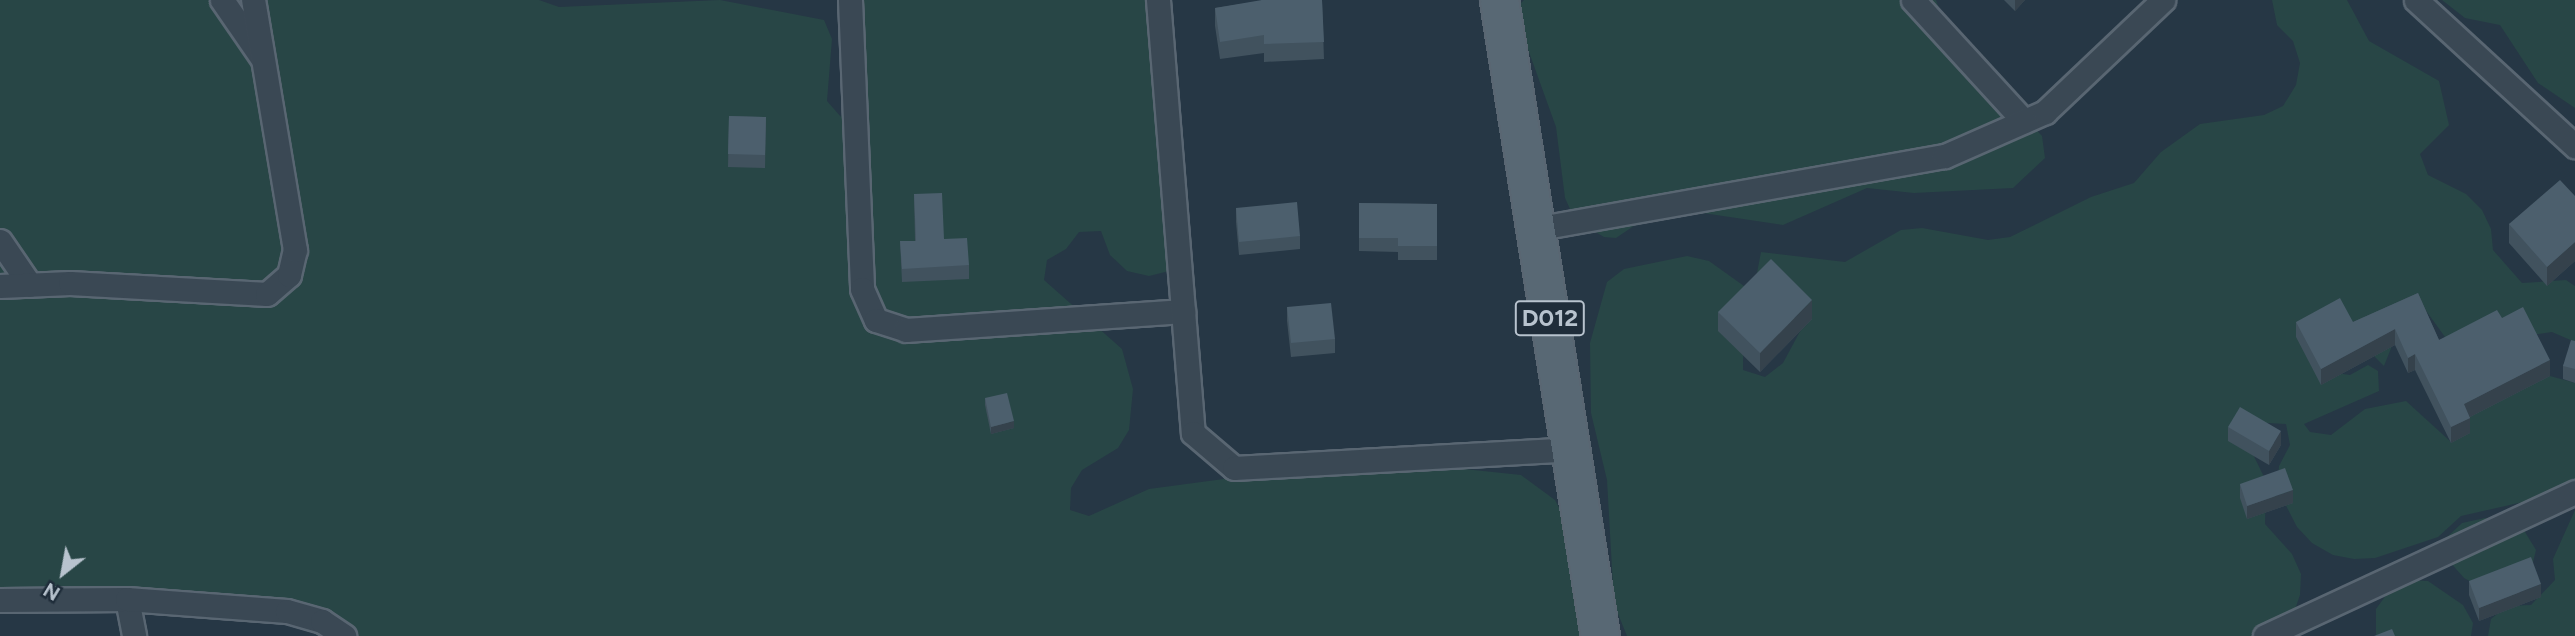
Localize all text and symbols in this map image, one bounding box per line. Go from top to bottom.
road number: D012 [1513,298,1587,338]
north arrow [28,538,98,608]
text: N [40,578,64,605]

